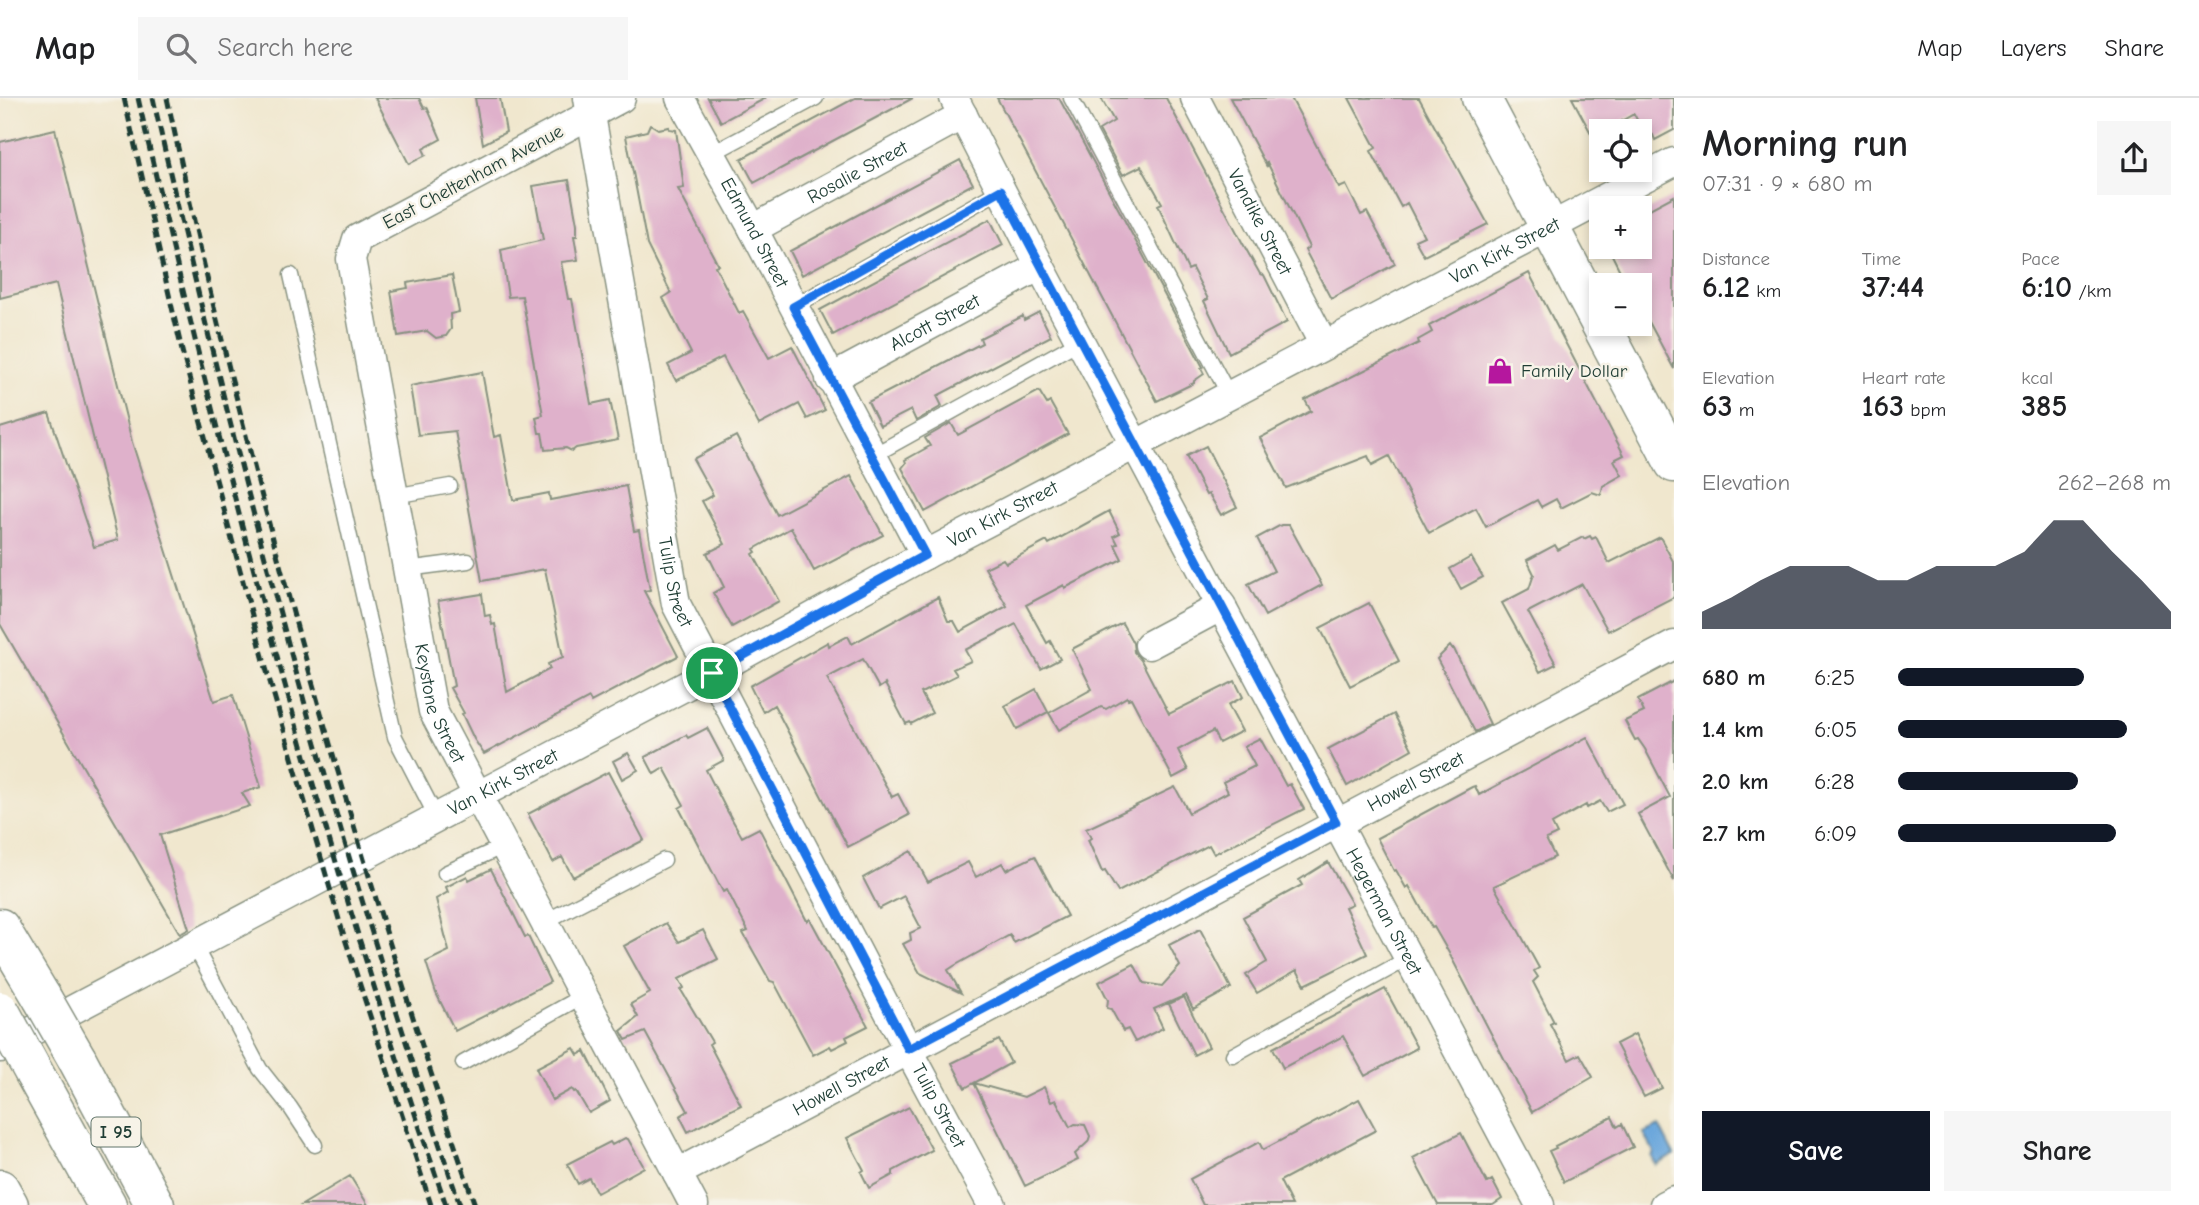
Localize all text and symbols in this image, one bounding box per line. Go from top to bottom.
search box [138,17,628,80]
text: Map [35,29,96,67]
icon: search [162,29,200,67]
text: Search here [218,33,353,63]
text: Map [1917,34,1963,62]
text: Layers [2001,34,2066,62]
text: Share [2104,34,2164,62]
map controls [1589,119,1652,336]
button: locate [1589,119,1652,182]
street label: East Cheltenham Avenue [379,120,567,234]
button: share [2097,121,2171,195]
text: Morning run [1702,122,1908,166]
street label: Rosalie Street [804,136,912,208]
street label: Vandike Street [1223,166,1297,279]
text: 07:31 · 9 × 680 m [1702,170,1872,197]
street label: Edmund Street [716,174,793,292]
button: + [1589,196,1652,259]
street label: Van Kirk Street [1446,213,1564,289]
text: Distance [1702,248,1770,270]
text: Time [1862,248,1901,270]
text: Pace [2021,248,2060,270]
text: 6.12 [1702,270,1750,305]
text: 37:44 [1862,270,1924,305]
text: 6:10 [2021,270,2072,305]
button: − [1589,273,1652,336]
text: km [1750,280,1781,302]
text: /km [2072,280,2112,302]
street label: Alcott Street [886,289,984,356]
shop icon: Family Dollar [1485,356,1515,386]
place label: Family Dollar [1521,360,1628,382]
text: Elevation [1702,367,1775,389]
text: Heart rate [1862,367,1945,389]
text: kcal [2021,367,2053,389]
text: 63 [1702,389,1732,424]
text: 163 [1862,389,1904,424]
text: 385 [2021,389,2067,424]
text: m [1732,399,1755,421]
text: bpm [1904,399,1946,421]
text: Elevation [1702,469,1790,496]
text: 262–268 m [2058,469,2171,496]
street label: Van Kirk Street [944,476,1062,552]
street label: Tulip Street [654,535,697,631]
street label: Keystone Street [410,642,470,767]
pin [682,643,742,703]
icon: arrive [693,654,731,692]
text: 680 m [1702,664,1765,691]
text: 6:25 [1814,664,1855,691]
text: 1.4 km [1702,716,1764,743]
text: 6:05 [1814,716,1857,743]
street label: Van Kirk Street [444,744,563,820]
street label: Howell Street [1364,747,1469,816]
text: 2.0 km [1702,768,1768,795]
text: 6:28 [1814,768,1855,795]
text: 2.7 km [1702,820,1766,847]
text: 6:09 [1814,820,1857,847]
street label: Hegerman Street [1341,844,1427,979]
street label: Howell Street [789,1051,894,1121]
street label: Tulip Street [907,1060,970,1152]
button: Save [1702,1111,1930,1191]
button: Share [1944,1111,2171,1191]
road number: I 95 [92,1118,140,1147]

